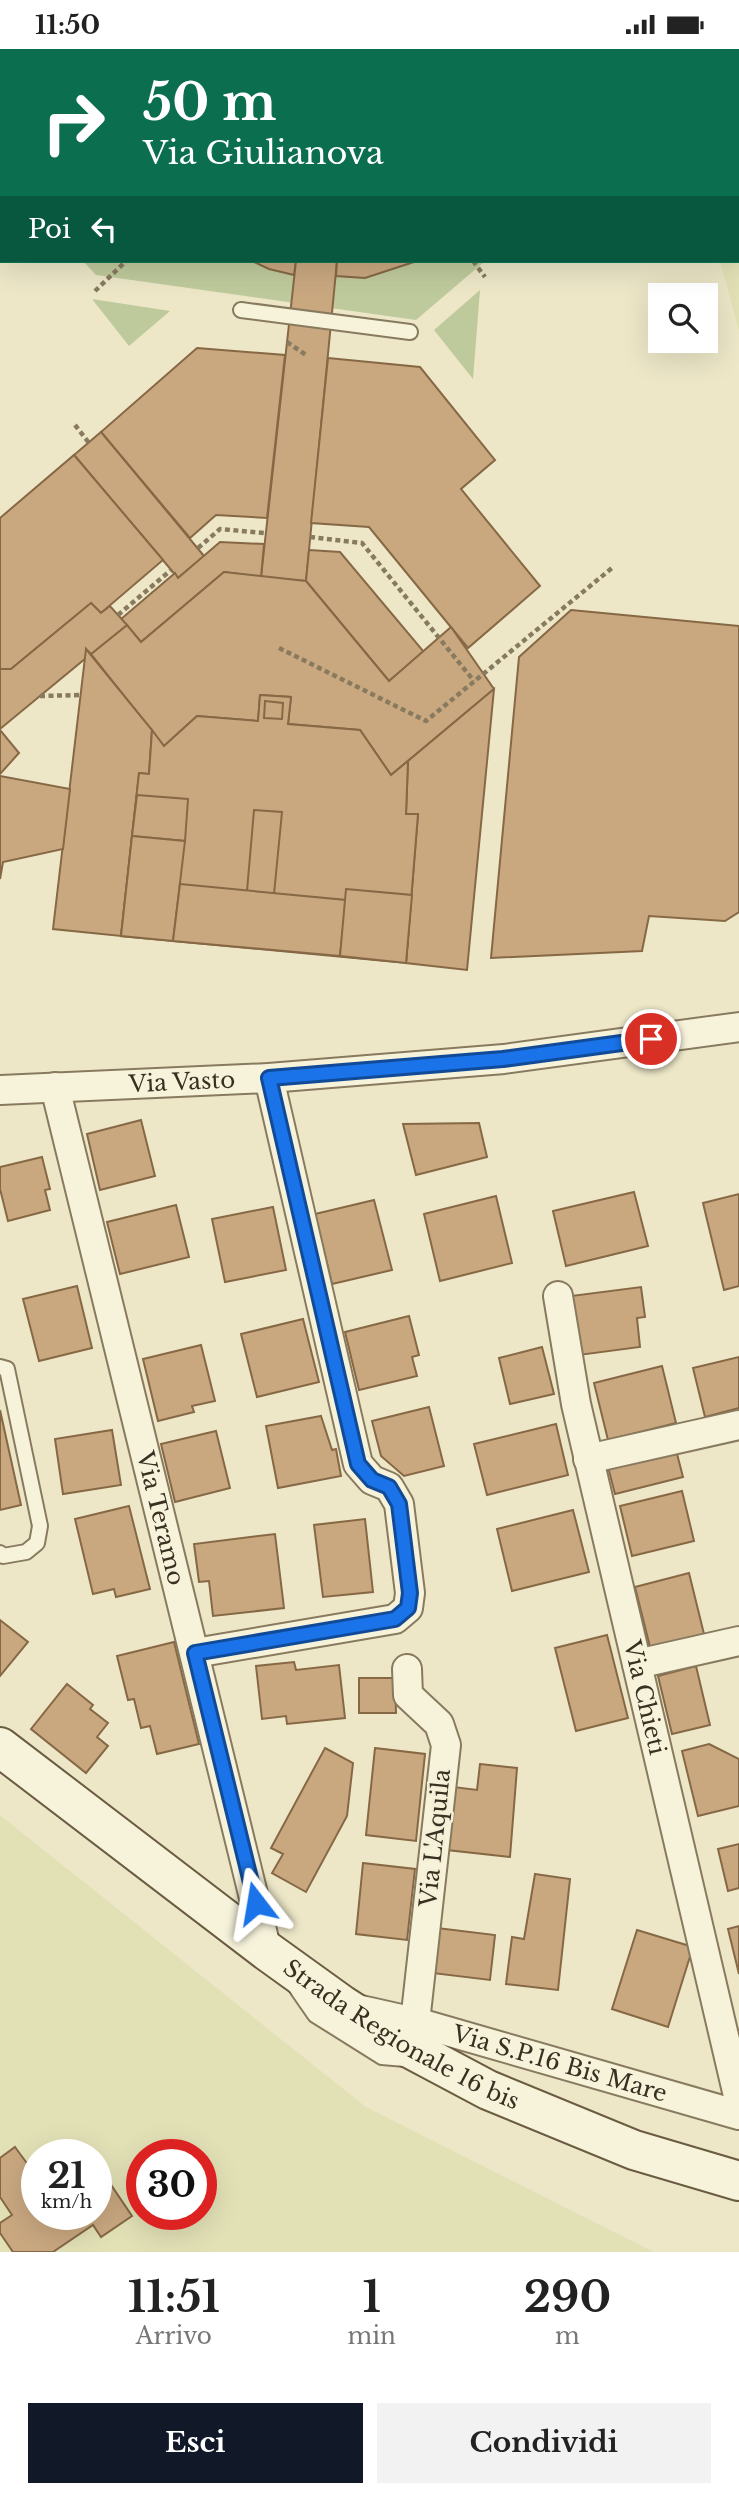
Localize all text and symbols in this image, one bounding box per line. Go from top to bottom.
text: 11:50 [35,9,100,41]
text: 50 m [143,72,276,133]
icon: right [28,77,119,168]
text: Via Giulianova [143,133,384,173]
icon: left [85,210,123,248]
text: Poi [28,213,71,245]
map controls [648,283,718,353]
button: search [648,283,718,353]
pin [621,1009,681,1069]
icon: arrive [632,1020,670,1058]
street label: Via Vasto [127,1066,236,1098]
street label: Via Teramo [131,1448,191,1588]
street label: Via Chieti [618,1637,672,1758]
street label: Via L'Aquila [414,1767,456,1909]
position arrow [219,1866,293,1940]
street label: Strada Regionale 16 bis [278,1953,524,2115]
street label: Via S.P.16 Bis Mare [448,2019,670,2108]
speed limit sign: 30 [126,2139,217,2230]
text: 21 [47,2154,86,2197]
text: km/h [41,2191,92,2213]
text: 11:51 [128,2271,220,2323]
text: 1 [363,2271,381,2323]
text: 290 [524,2271,611,2323]
text: Arrivo [136,2322,212,2350]
text: min [348,2322,396,2350]
text: m [555,2322,580,2350]
button: Esci [28,2403,363,2483]
button: Condividi [377,2403,711,2483]

